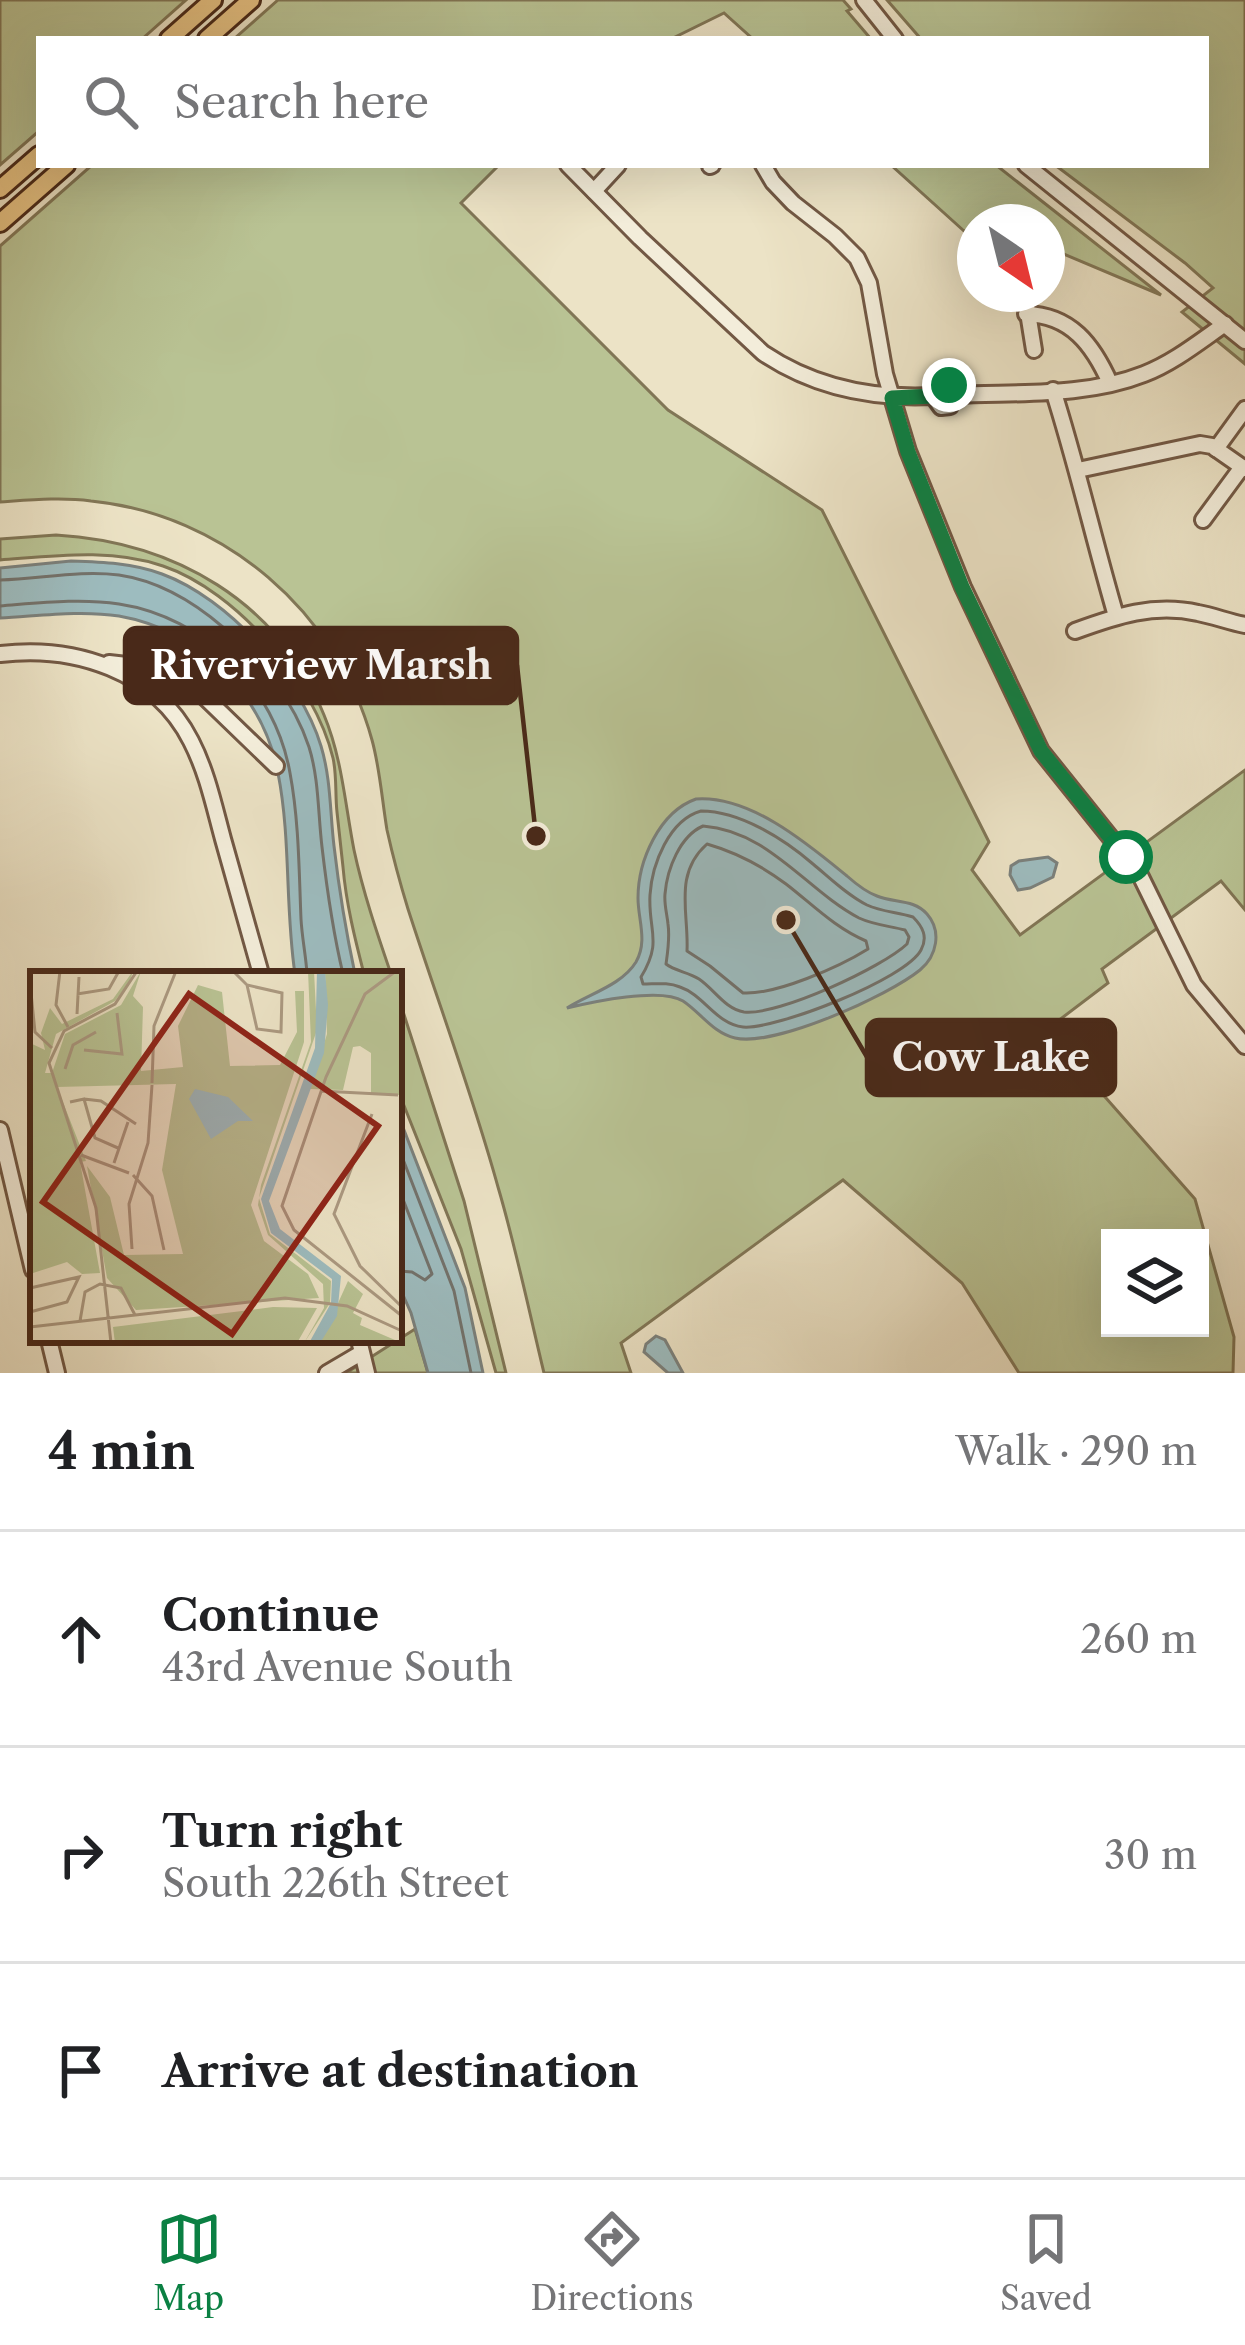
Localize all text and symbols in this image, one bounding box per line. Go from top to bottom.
search box [36,36,1209,168]
icon: search [78,69,144,135]
text: Search here [174,74,429,130]
north arrow [957,204,1065,312]
route end [922,358,976,412]
callout: Riverview Marsh [125,628,517,703]
text: Riverview Marsh [150,641,493,689]
route start [1099,830,1153,884]
inset map [30,971,402,1343]
callout: Cow Lake [867,1020,1115,1095]
text: Cow Lake [892,1033,1090,1081]
map controls [1101,1229,1209,1337]
button: layers [1101,1229,1209,1337]
text: 4 min [48,1420,195,1482]
text: Walk · 290 m [955,1427,1197,1475]
text: Continue [162,1587,379,1643]
icon: ahead [48,1606,114,1672]
text: 260 m [1080,1615,1197,1663]
text: 43rd Avenue South [162,1643,513,1691]
text: Turn right [162,1803,402,1859]
icon: right [48,1822,114,1888]
text: 30 m [1104,1831,1197,1879]
text: South 226th Street [162,1859,509,1907]
icon: arrive [48,2038,114,2104]
text: Arrive at destination [162,2043,639,2099]
tab: Map [153,2206,224,2319]
tab: Directions [531,2206,694,2319]
tab: Saved [1000,2206,1092,2319]

